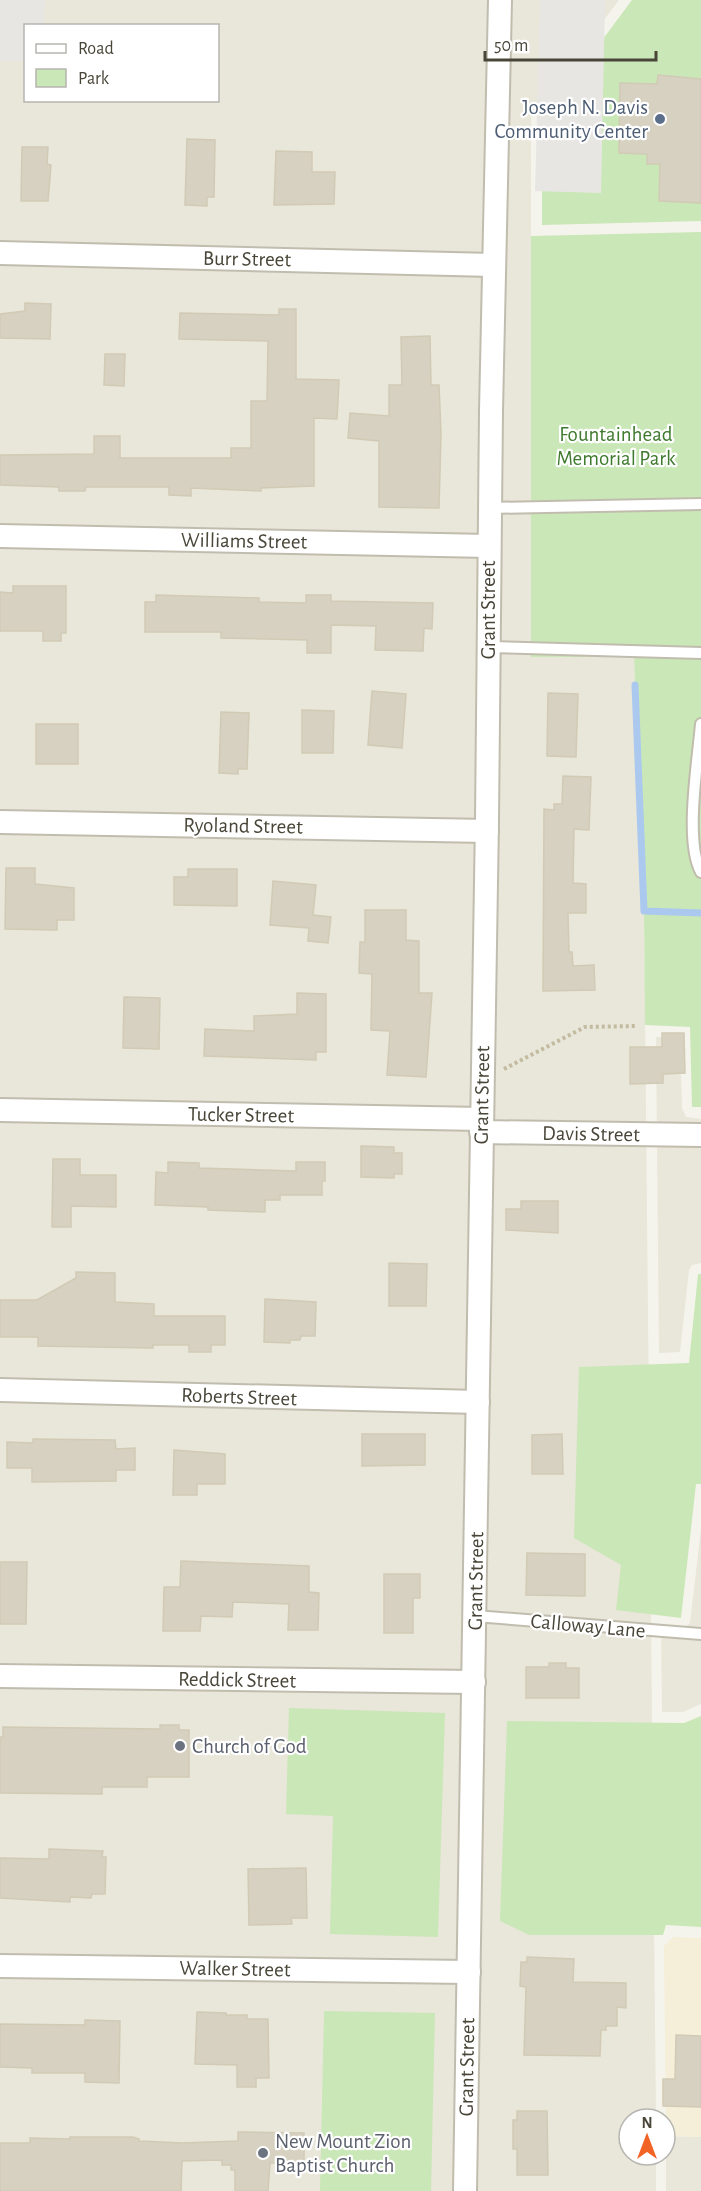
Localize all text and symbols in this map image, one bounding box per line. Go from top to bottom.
legend [24,24,219,102]
scale bar [485,24,656,62]
text: 50 m [494,37,528,55]
text: Road [78,40,114,58]
text: Park [78,70,110,88]
place label: Joseph N. Davis Community Center [495,97,648,142]
marker: Joseph N. Davis Community Center [653,112,667,126]
street label: Burr Street [203,248,292,270]
park label: Fountainhead Memorial Park [556,424,676,469]
street label: Williams Street [181,529,308,553]
street label: Grant Street [478,560,499,659]
street label: Ryoland Street [183,814,303,838]
street label: Grant Street [471,1045,493,1145]
street label: Tucker Street [188,1104,295,1126]
street label: Davis Street [542,1123,640,1145]
street label: Roberts Street [181,1384,298,1410]
street label: Grant Street [465,1531,487,1631]
street label: Calloway Lane [530,1611,646,1641]
street label: Reddick Street [178,1668,296,1692]
place label: Church of God [192,1736,307,1757]
marker: Church of God [173,1739,187,1753]
street label: Walker Street [179,1958,291,1980]
street label: Grant Street [456,2017,478,2117]
north arrow [617,2107,677,2167]
text: N [641,2115,653,2131]
place label: New Mount Zion Baptist Church [275,2131,411,2176]
marker: New Mount Zion Baptist Church [256,2146,270,2160]

